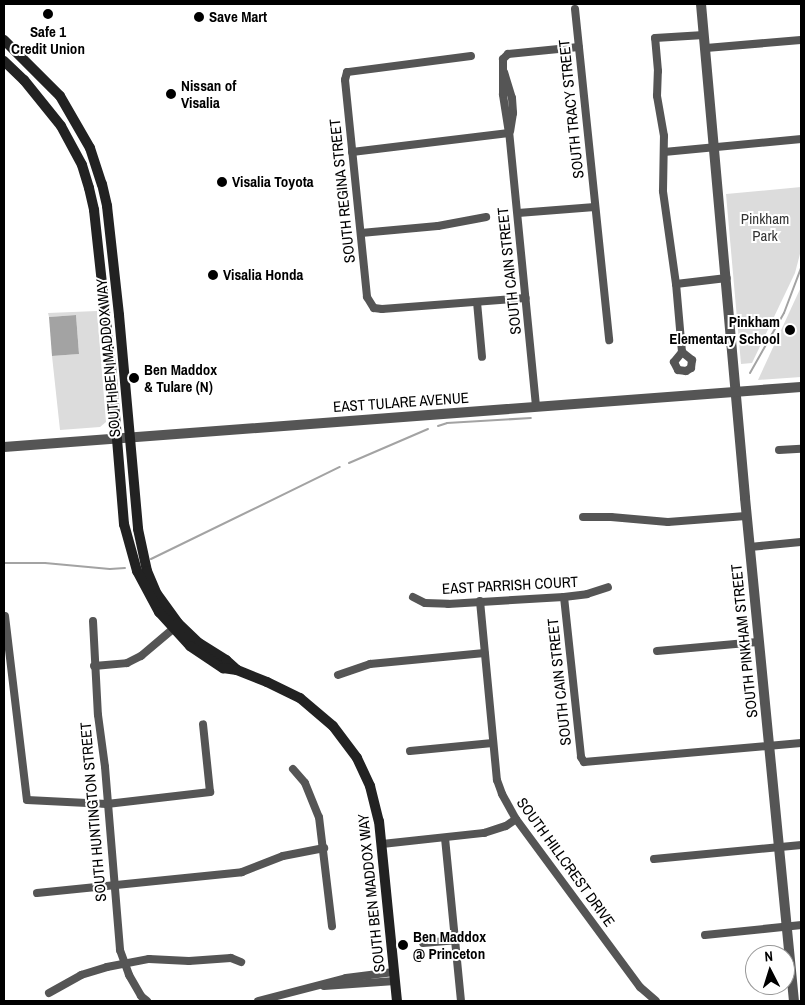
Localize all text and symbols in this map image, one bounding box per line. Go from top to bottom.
marker: Safe 1 Credit Union [42,8,54,20]
place label: Save Mart [209,8,267,26]
marker: Save Mart [193,11,205,23]
place label: Safe 1 Credit Union [11,22,85,57]
street label: SOUTH TRACY STREET [555,38,587,180]
place label: Nissan of Visalia [181,76,236,111]
marker: Nissan of Visalia [165,88,177,100]
street label: SOUTH REGINA STREET [325,118,359,264]
place label: Visalia Toyota [232,173,314,191]
marker: Visalia Toyota [216,176,228,188]
street label: SOUTH CAIN STREET [493,207,525,335]
park label: Pinkham Park [741,209,789,244]
place label: Visalia Honda [223,266,303,284]
marker: Visalia Honda [207,269,219,281]
street label: SOUTH BEN MADDOX WAY [92,278,124,438]
place label: Pinkham Elementary School [669,312,780,347]
marker: Pinkham Elementary School [784,324,796,336]
place label: Ben Maddox & Tulare (N) [144,360,217,395]
marker: Ben Maddox & Tulare (N) [128,372,140,384]
street label: EAST TULARE AVENUE [332,388,470,416]
street label: SOUTH PINKHAM STREET [727,563,761,719]
street label: EAST PARRISH COURT [441,572,579,598]
street label: SOUTH CAIN STREET [543,618,575,746]
street label: SOUTH HUNTINGTON STREET [76,721,110,903]
street label: SOUTH HILLCREST DRIVE [513,794,619,930]
street label: SOUTH BEN MADDOX WAY [354,813,388,973]
place label: Ben Maddox @ Princeton [413,927,486,962]
marker: Ben Maddox @ Princeton [397,939,409,951]
north arrow [745,945,795,995]
text: N [764,947,774,965]

